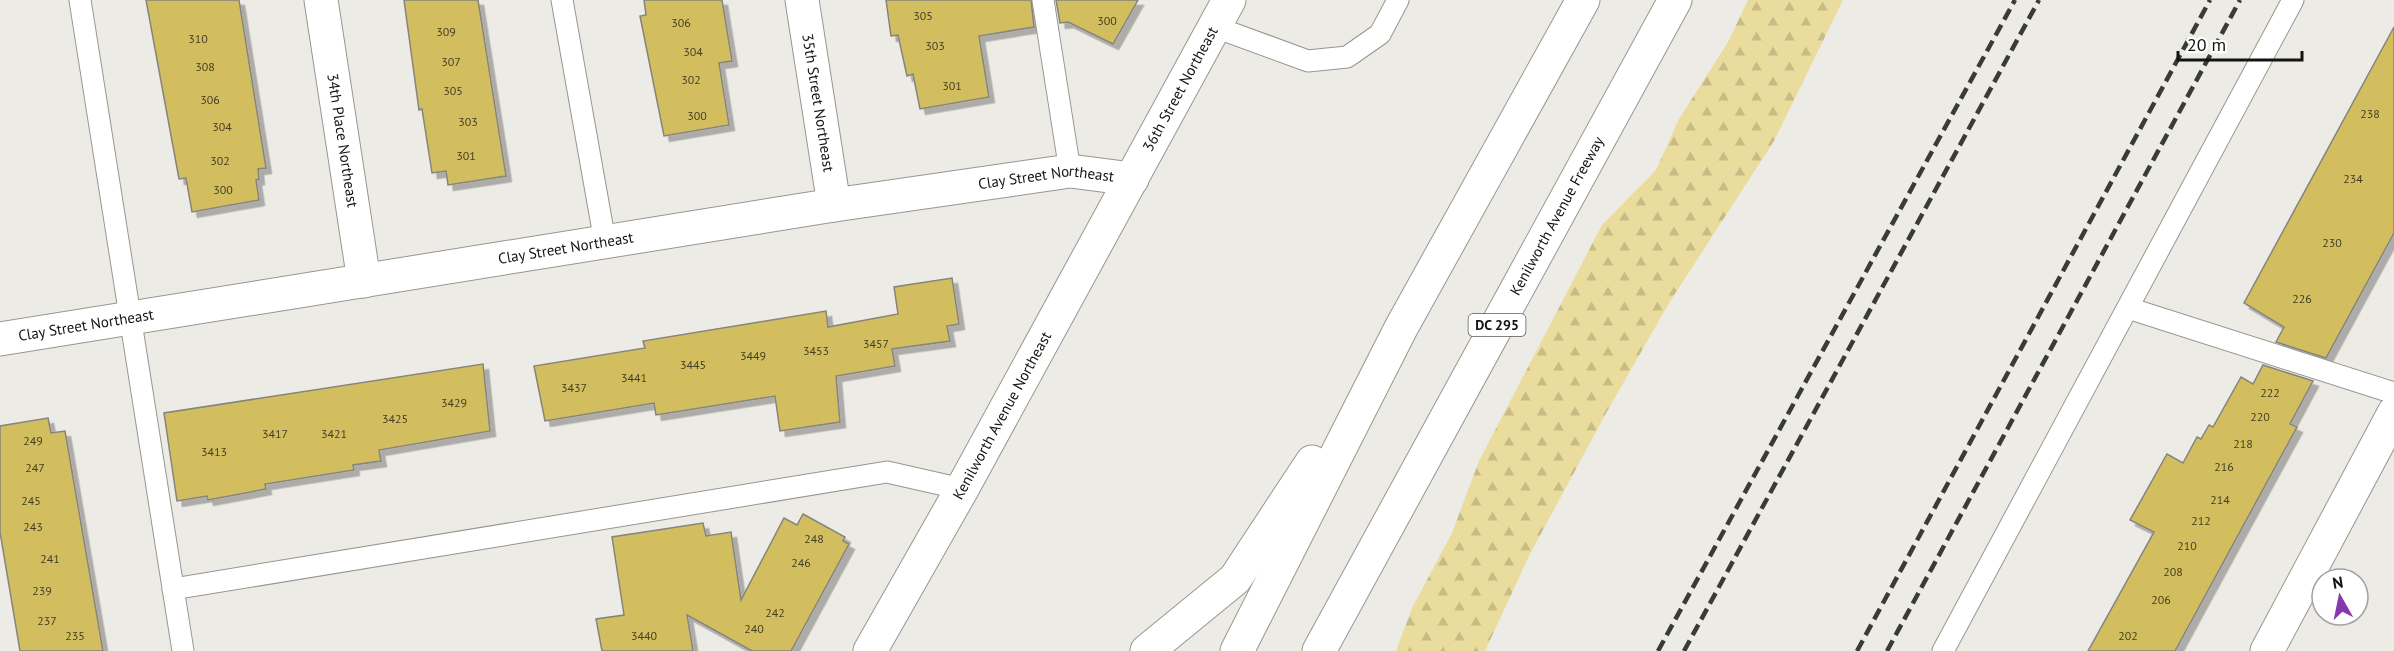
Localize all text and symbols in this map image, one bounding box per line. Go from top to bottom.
house number: 305 [913,8,933,23]
house number: 300 [1097,13,1117,28]
house number: 306 [671,15,691,30]
street label: 36th Street Northeast [1138,23,1222,155]
house number: 309 [436,24,456,39]
scale bar [2178,24,2302,62]
house number: 310 [188,31,208,46]
street label: 35th Street Northeast [798,32,839,173]
text: 20 m [2187,33,2226,56]
house number: 303 [925,38,945,53]
house number: 304 [683,44,703,59]
house number: 307 [441,54,461,69]
house number: 308 [195,59,215,74]
street label: 34th Place Northeast [323,72,363,209]
house number: 302 [681,72,701,87]
house number: 301 [942,78,962,93]
house number: 305 [443,83,463,98]
house number: 306 [200,92,220,107]
house number: 238 [2360,106,2380,121]
house number: 300 [687,108,707,123]
house number: 303 [458,114,478,129]
house number: 304 [212,119,232,134]
street label: Kenilworth Avenue Freeway [1505,133,1608,298]
house number: 301 [456,148,476,163]
house number: 302 [210,153,230,168]
street label: Clay Street Northeast [977,161,1115,193]
house number: 234 [2343,171,2363,186]
house number: 300 [213,182,233,197]
street label: Clay Street Northeast [497,227,635,268]
house number: 230 [2322,235,2342,250]
house number: 226 [2292,291,2312,306]
street label: Clay Street Northeast [17,304,155,345]
road number: DC 295 [1468,314,1526,336]
street label: Kenilworth Avenue Northeast [948,328,1055,503]
house number: 3457 [863,336,889,351]
house number: 3453 [803,343,829,358]
house number: 3449 [740,348,766,363]
house number: 3445 [680,357,706,372]
house number: 3441 [621,370,647,385]
house number: 3437 [561,380,587,395]
house number: 222 [2260,385,2280,400]
house number: 3429 [441,395,467,410]
house number: 220 [2250,409,2270,424]
house number: 3425 [382,411,408,426]
house number: 3417 [262,426,288,441]
house number: 3421 [321,426,347,441]
house number: 249 [23,433,43,448]
house number: 218 [2233,436,2253,451]
house number: 3413 [201,444,227,459]
house number: 216 [2214,459,2234,474]
house number: 247 [25,460,45,475]
house number: 214 [2210,492,2230,507]
house number: 245 [21,493,41,508]
house number: 212 [2191,513,2211,528]
house number: 243 [23,519,43,534]
house number: 248 [804,531,824,546]
house number: 210 [2177,538,2197,553]
house number: 241 [40,551,60,566]
house number: 246 [791,555,811,570]
house number: 208 [2163,564,2183,579]
north arrow [2310,567,2370,627]
text: N [2331,571,2344,593]
house number: 239 [32,583,52,598]
house number: 206 [2151,592,2171,607]
house number: 242 [765,605,785,620]
house number: 237 [37,613,57,628]
house number: 240 [744,621,764,636]
house number: 235 [65,628,85,643]
house number: 3440 [631,628,658,643]
house number: 202 [2118,628,2138,643]

